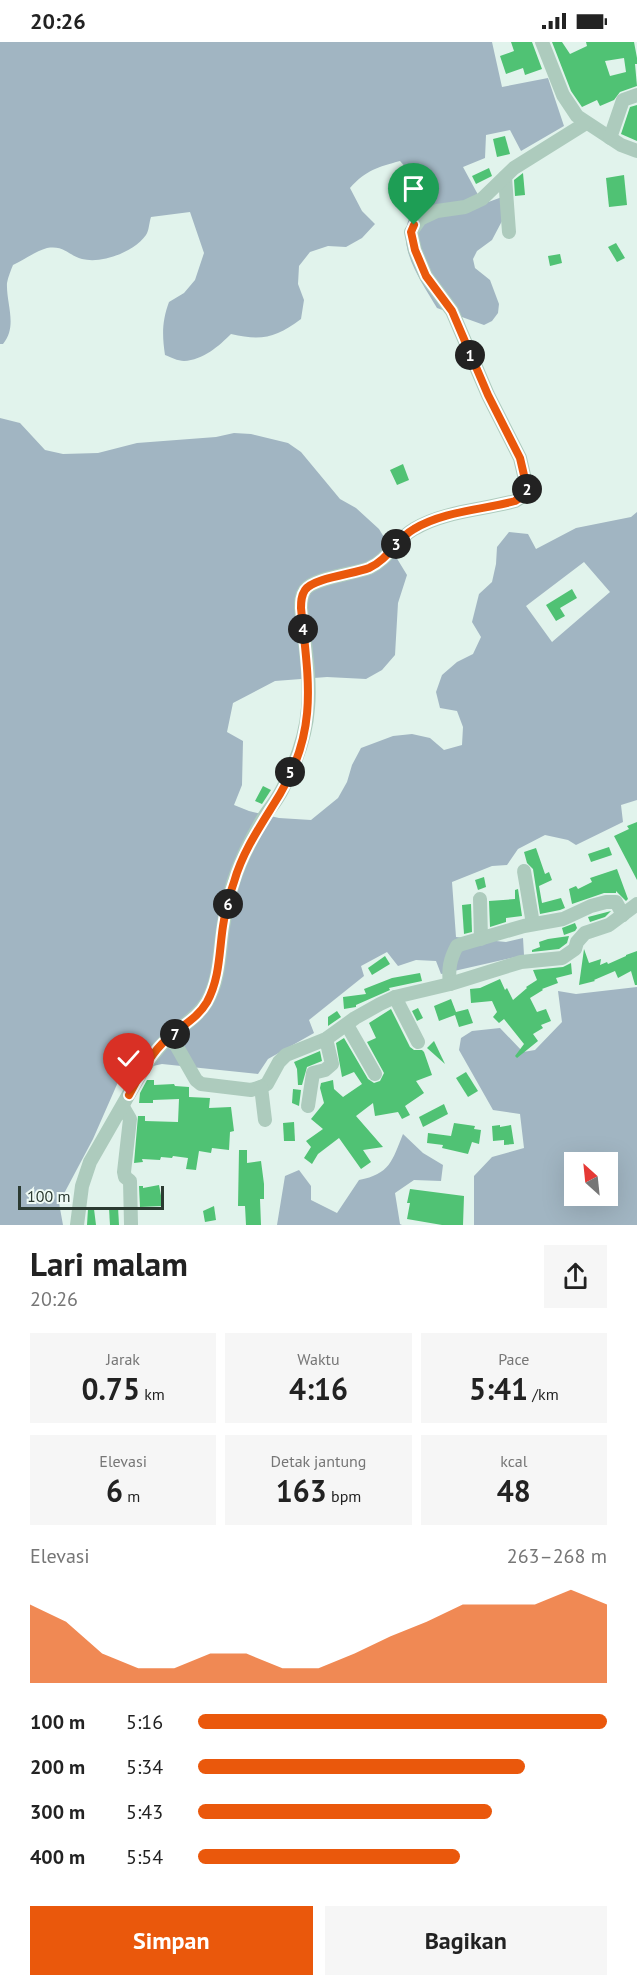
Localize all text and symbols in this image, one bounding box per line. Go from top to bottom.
text: 20:26 [30,7,86,35]
pin [388,163,439,225]
icon: arrive [397,172,430,205]
pin: 1 [455,340,485,370]
text: 1 [465,345,475,365]
pin: 2 [512,474,542,504]
text: 2 [522,479,532,499]
pin: 3 [381,529,411,559]
text: 3 [391,534,401,554]
pin: 4 [288,614,318,644]
text: 4 [298,619,308,639]
pin: 5 [275,757,305,787]
text: 5 [285,762,295,782]
pin: 6 [213,889,243,919]
text: 6 [223,894,233,914]
pin: 7 [160,1019,190,1049]
text: 7 [170,1024,180,1044]
pin [103,1033,154,1095]
icon: check [112,1042,145,1075]
north arrow [564,1152,618,1206]
map controls [564,1152,618,1206]
scale bar [18,1183,164,1210]
text: 100 m [27,1186,70,1206]
text: Lari malam [30,1242,188,1285]
button: share [544,1245,607,1308]
text: 20:26 [30,1286,78,1312]
text: Jarak [106,1349,140,1369]
text: Waktu [297,1349,340,1369]
text: Pace [498,1349,529,1369]
text: 0.75 [81,1369,140,1408]
text: 4:16 [289,1369,348,1408]
text: 5:41 [469,1369,528,1408]
text: km [140,1384,165,1404]
text: /km [528,1384,559,1404]
text: Elevasi [99,1451,147,1471]
text: Detak jantung [271,1451,366,1471]
text: kcal [500,1451,527,1471]
text: 6 [106,1471,123,1510]
text: 163 [276,1471,327,1510]
text: 48 [497,1471,531,1510]
text: m [123,1486,140,1506]
text: bpm [327,1486,361,1506]
text: Elevasi [30,1543,90,1569]
text: 263–268 m [507,1543,607,1569]
text: 100 m [30,1709,85,1735]
text: 5:16 [126,1709,163,1735]
text: 200 m [30,1754,85,1780]
text: 5:34 [126,1754,163,1780]
text: 300 m [30,1799,85,1825]
text: 5:43 [126,1799,163,1825]
text: 400 m [30,1844,85,1870]
text: 5:54 [126,1844,163,1870]
button: Simpan [30,1906,313,1975]
button: Bagikan [325,1906,607,1975]

